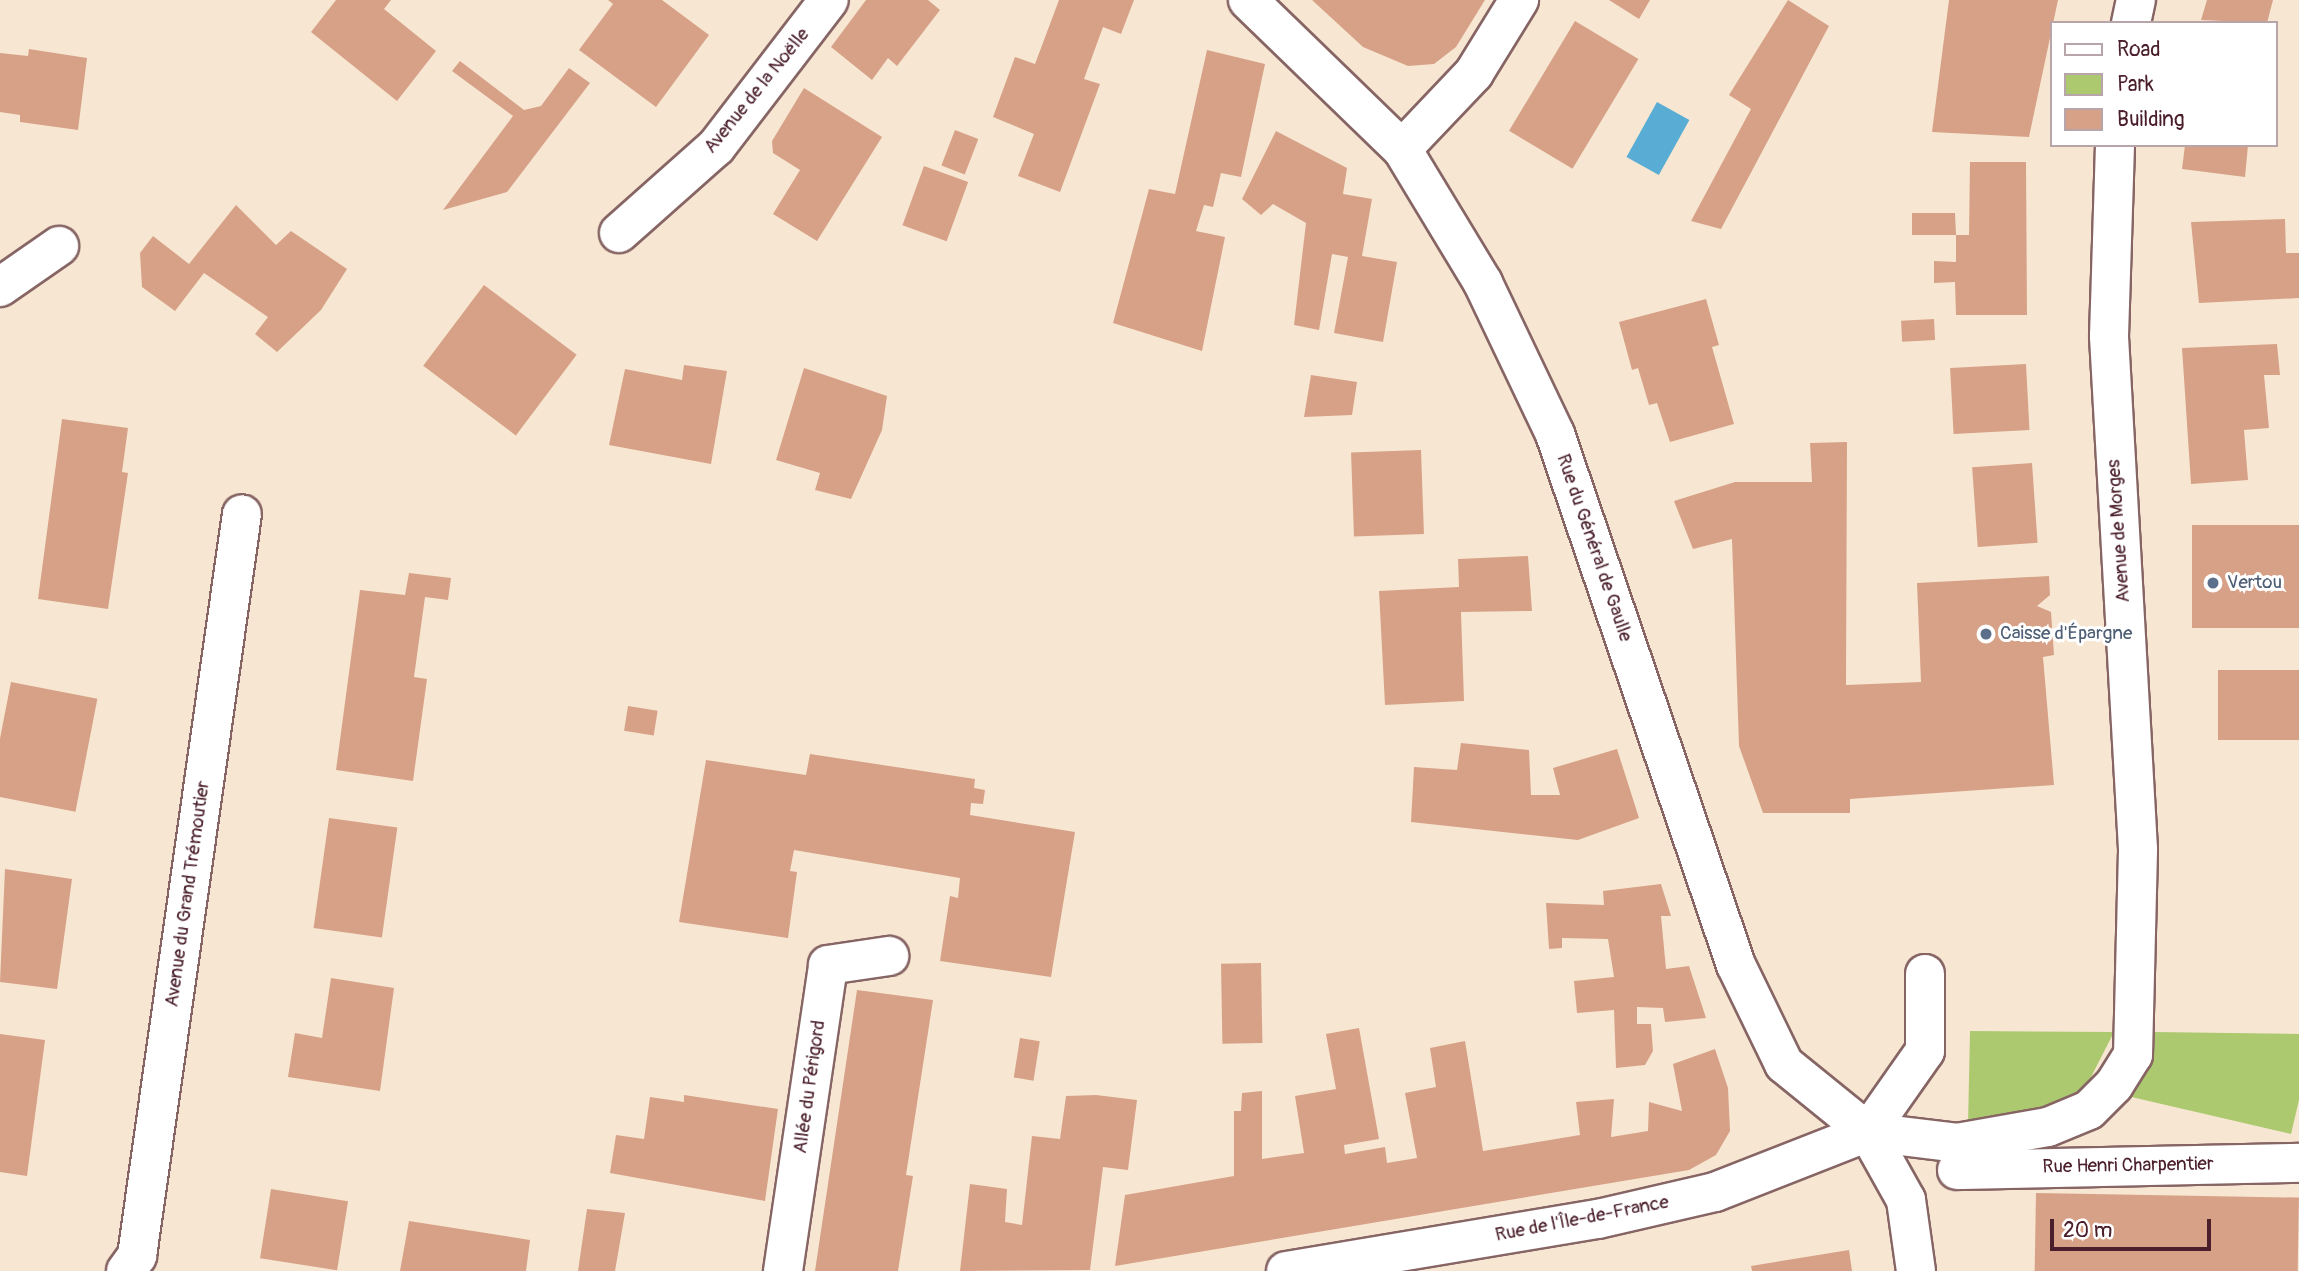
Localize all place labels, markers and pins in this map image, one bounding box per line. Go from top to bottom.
place label: Vertou [2227,572,2282,594]
marker: Vertou [2205,575,2221,591]
place label: Caisse d'Épargne [2000,623,2132,645]
marker: Caisse d'Épargne [1978,626,1994,642]

